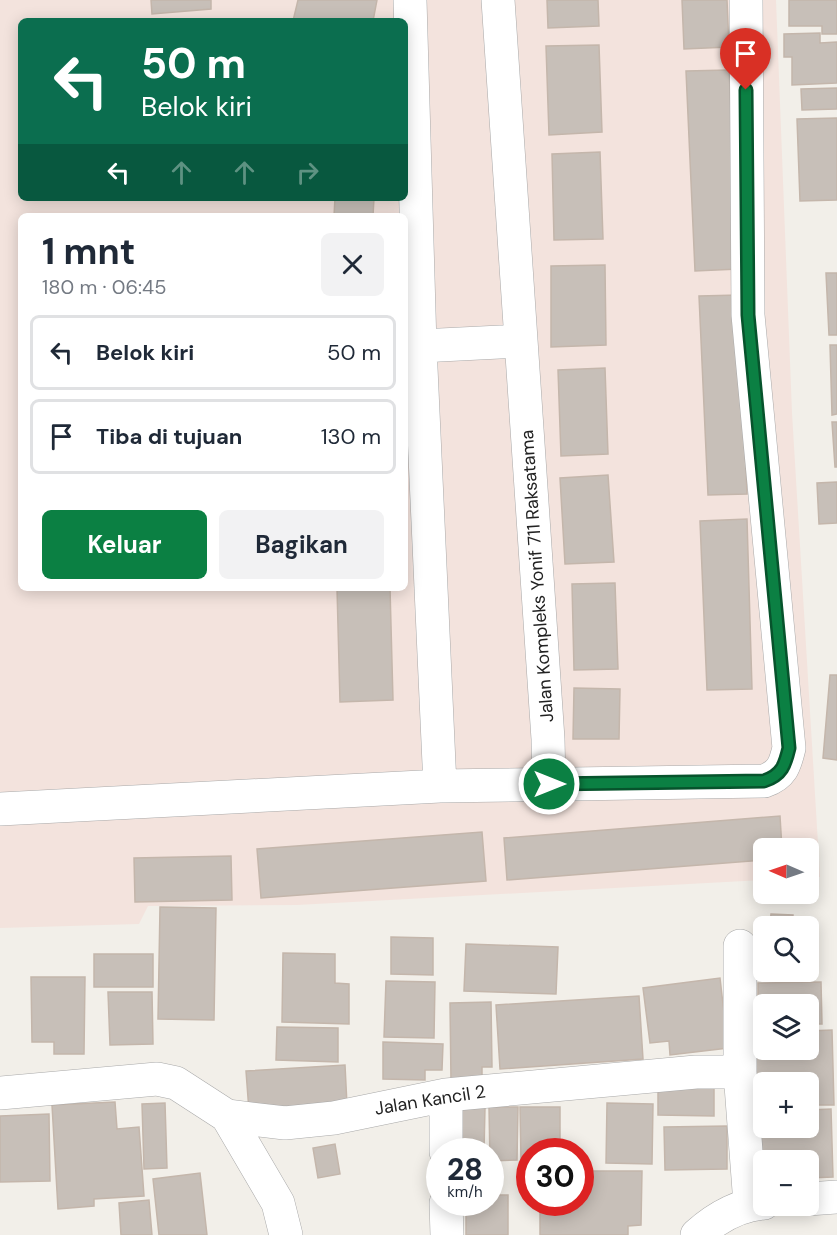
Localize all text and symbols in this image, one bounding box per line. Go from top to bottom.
pin [720,28,771,90]
text: 50 m [141,36,246,91]
icon: arrive [729,37,762,70]
icon: left [42,42,120,120]
text: Belok kiri [141,89,252,124]
icon: left [102,156,135,189]
icon: ahead [165,156,198,189]
icon: ahead [228,156,261,189]
icon: right [291,156,324,189]
text: 1 mnt [42,228,135,275]
button: close [321,233,384,296]
text: 180 m · 06:45 [42,274,166,300]
icon: left [45,336,78,369]
text: Belok kiri [96,338,194,367]
text: 50 m [327,338,381,367]
icon: arrive [45,420,78,453]
text: Tiba di tujuan [96,422,242,451]
text: 130 m [321,422,381,451]
street label: Jalan Kompleks Yonif 711 Raksatama [515,429,559,723]
button: Keluar [42,510,207,579]
button: Bagikan [219,510,384,579]
position arrow [517,752,581,816]
north arrow [753,838,819,904]
map controls [753,838,819,1216]
button: search [753,916,819,982]
button: layers [753,994,819,1060]
button: + [753,1072,819,1138]
street label: Jalan Kancil 2 [373,1079,487,1121]
speed limit sign: 30 [516,1138,594,1216]
text: 28 [447,1150,483,1189]
button: − [753,1150,819,1216]
text: km/h [447,1182,483,1202]

